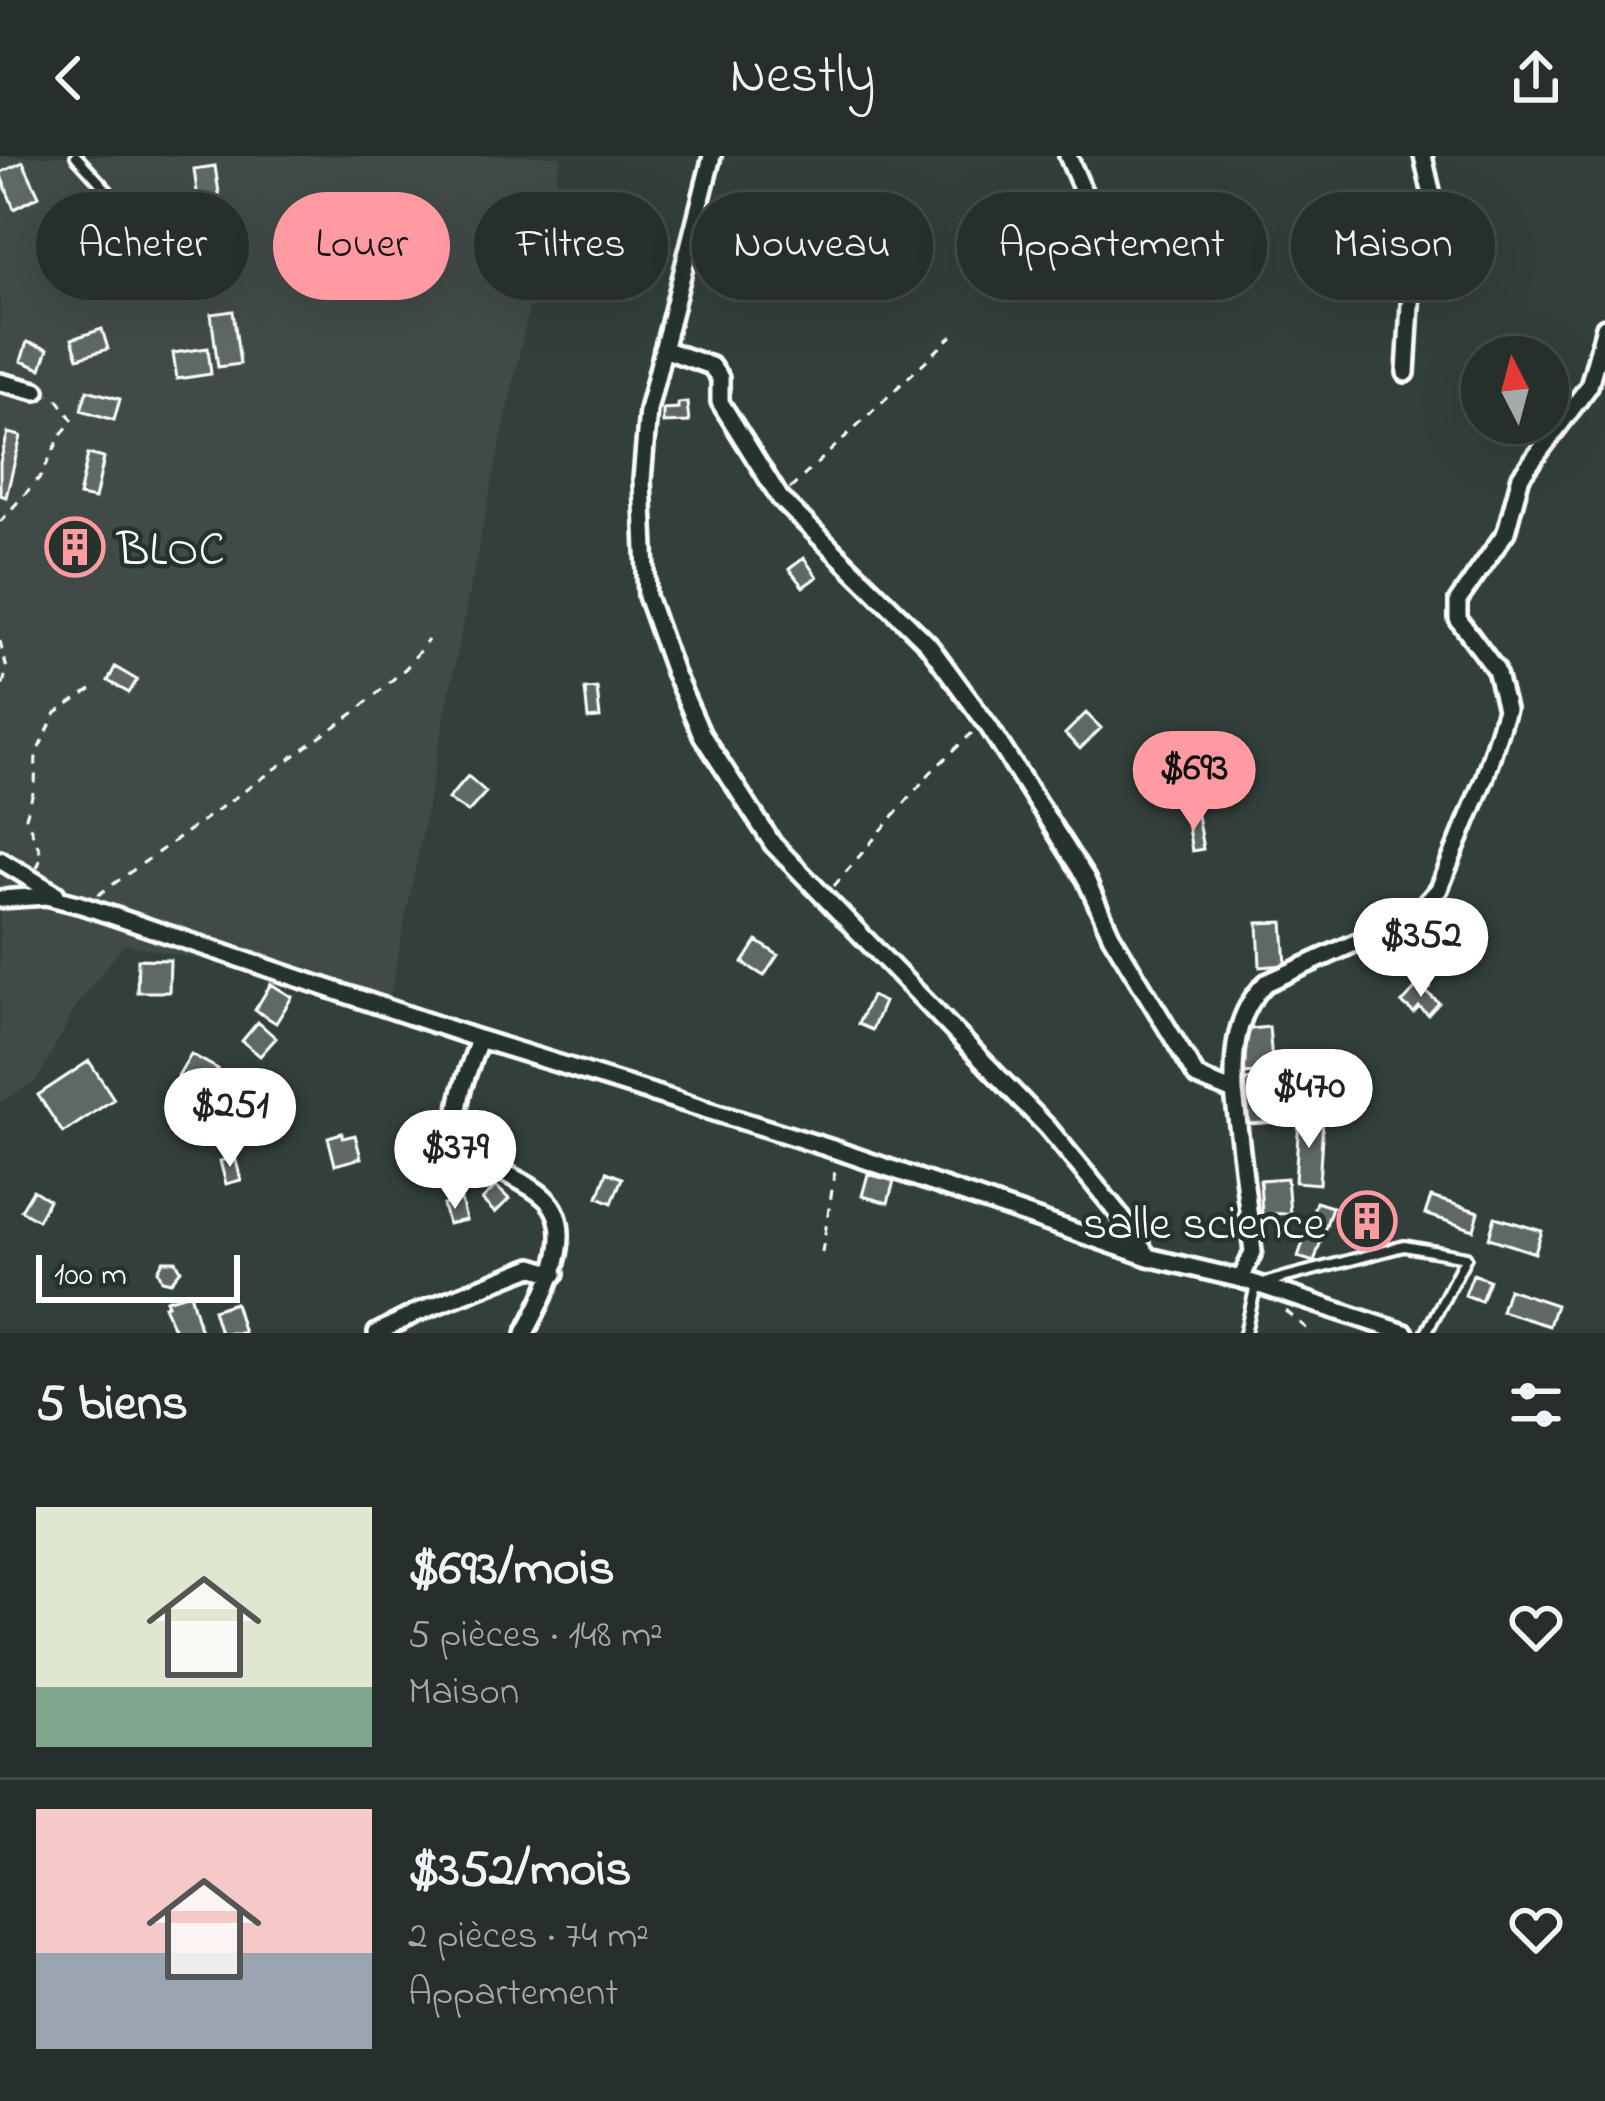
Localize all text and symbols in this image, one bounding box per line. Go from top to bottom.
text: Nestly [730,39,875,117]
icon: back [36,45,102,111]
icon: share [1503,45,1569,111]
chip: Acheter [36,192,249,300]
chip: Louer [273,192,450,300]
chip: Filtres [474,192,668,300]
chip: Nouveau [692,192,933,300]
chip: Appartement [957,192,1267,300]
chip: Maison [1291,192,1495,300]
north arrow [1461,336,1569,444]
map controls [1461,336,1569,444]
building icon: BLOC [44,516,106,578]
place label: BLOC [116,517,225,587]
pin: $693 [1123,731,1265,833]
text: $693 [1160,741,1228,798]
pin: $352 [1350,898,1492,1000]
text: $352 [1380,908,1462,965]
pin: $470 [1238,1049,1380,1151]
text: $470 [1273,1059,1345,1116]
pin: $251 [159,1068,301,1170]
text: $251 [191,1078,269,1135]
pin: $379 [384,1110,526,1212]
text: $379 [421,1120,489,1177]
building icon: salle science [1336,1190,1398,1252]
place label: salle science [1083,1191,1325,1261]
scale bar [36,1249,240,1302]
text: 100 m [54,1252,127,1300]
text: 5 biens [36,1368,188,1443]
icon: filters [1503,1372,1569,1438]
text: $693/mois [408,1533,615,1608]
icon: home [132,1555,276,1699]
icon: heart [1503,1594,1569,1660]
text: 5 pièces · 148 m² [408,1608,663,1665]
text: Maison [408,1665,519,1722]
text: $352/mois [408,1834,631,1909]
icon: home [132,1857,276,2001]
icon: heart [1503,1896,1569,1962]
text: 2 pièces · 74 m² [408,1909,649,1966]
text: Appartement [408,1966,618,2023]

